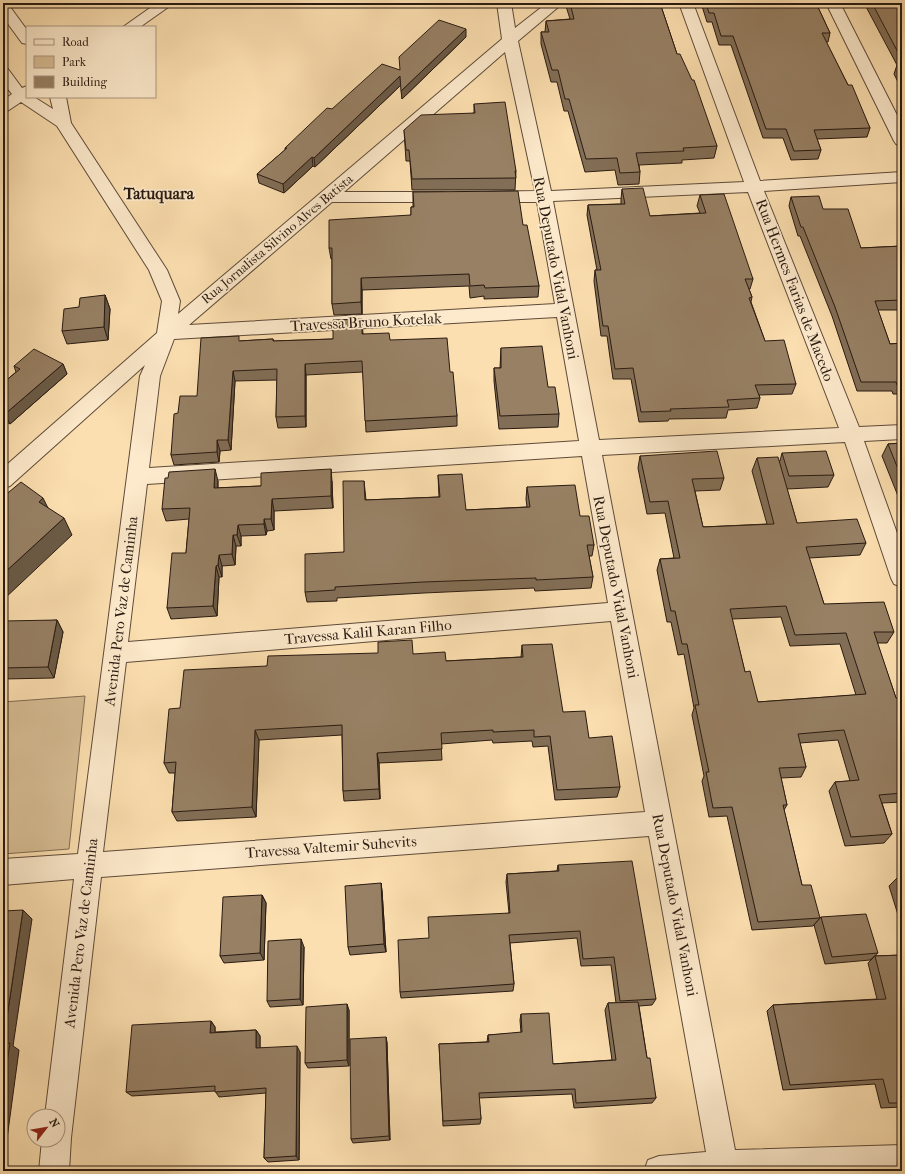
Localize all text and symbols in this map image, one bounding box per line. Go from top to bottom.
legend [26,26,156,98]
text: Road [62,35,89,49]
text: Park [62,55,87,69]
text: Building [62,75,107,89]
street label: Rua Jornalista Silvino Alves Batista [198,171,356,307]
street label: Rua Deputado Vidal Vanhoni [529,175,583,362]
district label: Tatuquara [123,184,195,204]
street label: Rua Hermes Farias de Macedo [752,196,838,384]
street label: Travessa Bruno Kotelak [290,309,443,335]
street label: Rua Deputado Vidal Vanhoni [589,494,643,681]
street label: Avenida Pero Vaz de Caminha [100,514,142,708]
street label: Travessa Kalil Karan Filho [284,616,453,648]
street label: Rua Deputado Vidal Vanhoni [648,812,702,999]
street label: Travessa Valtemir Suhevits [245,832,418,862]
street label: Avenida Pero Vaz de Caminha [60,836,102,1030]
north arrow [26,1108,66,1148]
text: N [46,1116,62,1131]

